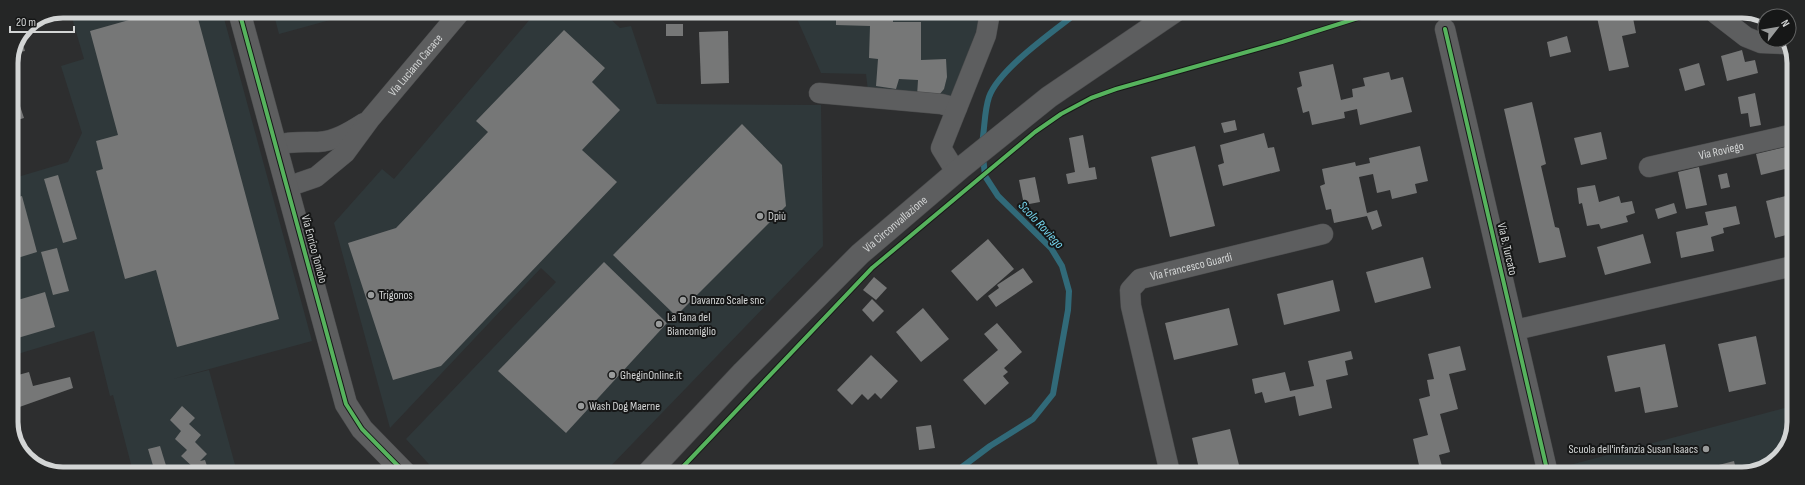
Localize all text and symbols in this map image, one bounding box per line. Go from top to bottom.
scale bar [10,8,74,34]
north arrow [1757,8,1797,48]
text: 20 m [16,15,36,30]
text: N [1778,17,1792,29]
street label: Via Luciano Cacace [385,31,446,99]
street label: Via Roviego [1697,138,1745,163]
street label: Via Circonvallazione [860,192,931,256]
water label: Scolo Roviego [1015,198,1068,253]
place label: Dpiù [768,209,786,224]
marker: Dpiù [755,211,765,221]
street label: Via Enrico Toniolo [298,213,330,285]
street label: Via B. Turcato [1494,221,1520,277]
street label: Via Francesco Guardi [1149,249,1233,284]
place label: Trigonos [379,288,413,303]
marker: Trigonos [366,290,376,300]
place label: Davanzo Scale snc [691,293,764,308]
marker: Davanzo Scale snc [678,295,688,305]
place label: La Tana del Bianconiglio [667,310,716,339]
marker: La Tana del Bianconiglio [654,319,664,329]
place label: GheginOnline.it [620,368,682,383]
marker: GheginOnline.it [607,370,617,380]
place label: Wash Dog Maerne [589,399,660,414]
marker: Wash Dog Maerne [576,401,586,411]
place label: Scuola dell'infanzia Susan Isaacs [1568,442,1698,457]
marker: Scuola dell'infanzia Susan Isaacs [1701,444,1711,454]

